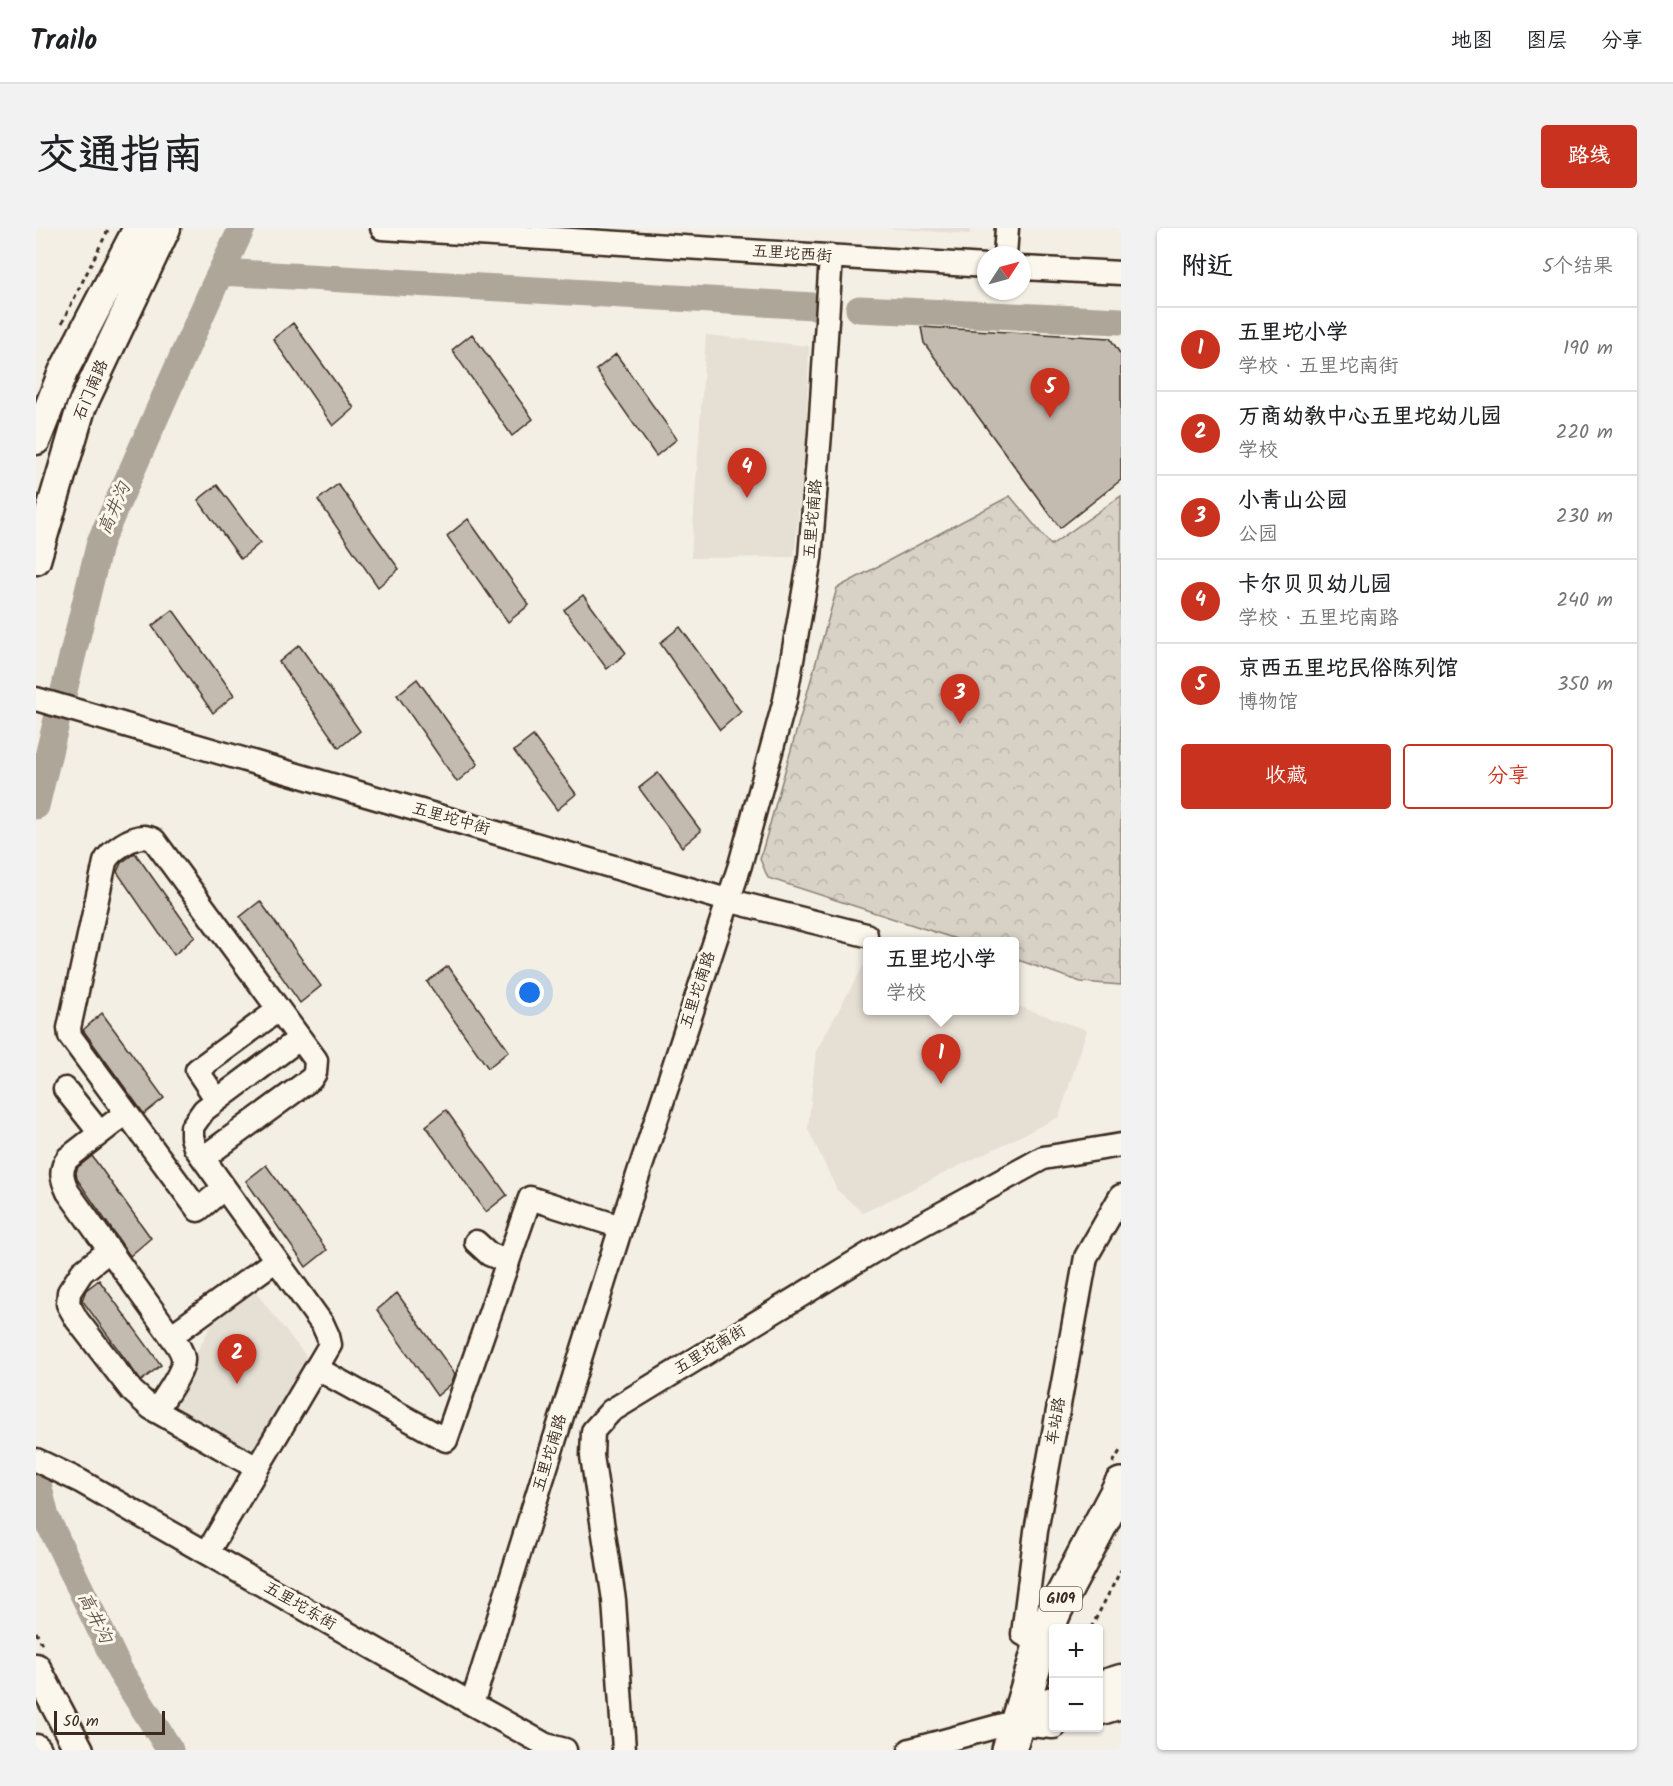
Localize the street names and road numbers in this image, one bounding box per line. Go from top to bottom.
street label: 五里坨西街 [751,239,833,269]
street label: 石门南路 [67,356,115,424]
street label: 五里坨南路 [797,478,829,560]
street label: 五里坨中街 [409,796,493,842]
street label: 五里坨南路 [674,948,722,1032]
street label: 五里坨南街 [669,1319,751,1381]
street label: 车站路 [1040,1395,1072,1447]
street label: 五里坨南路 [526,1411,574,1495]
street label: 五里坨东街 [259,1575,341,1637]
road number: G109 [1040,1587,1082,1611]

